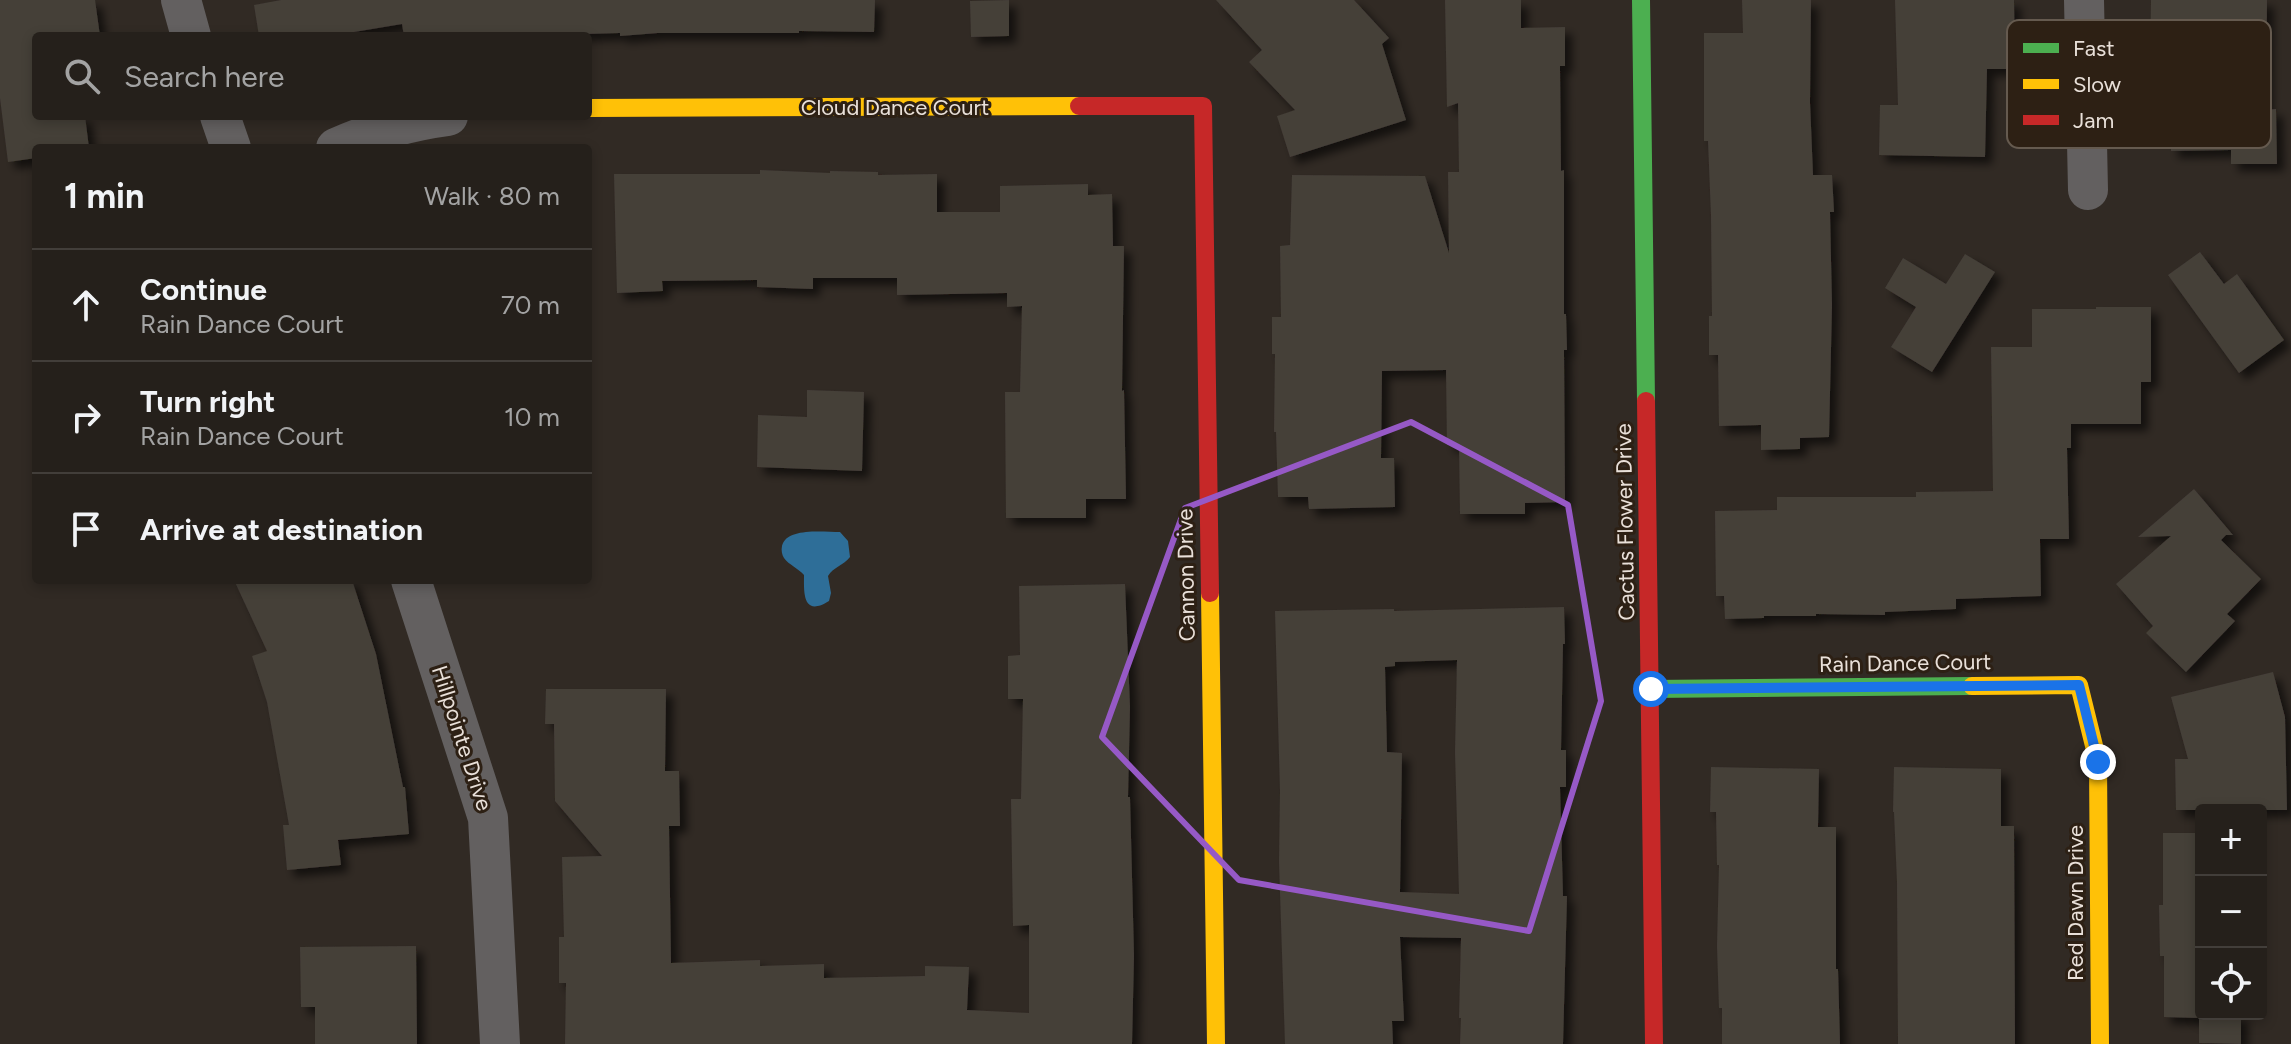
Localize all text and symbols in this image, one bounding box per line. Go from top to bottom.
legend [2007,20,2271,148]
search box [32,32,592,120]
text: Fast [2073,35,2115,62]
icon: search [60,54,104,98]
text: Search here [124,58,284,95]
text: Slow [2073,71,2122,98]
street label: Cloud Dance Court [801,94,989,121]
text: Jam [2073,107,2114,134]
text: 1 min [64,176,144,217]
text: Walk · 80 m [424,180,560,212]
text: Continue [140,271,267,308]
icon: ahead [64,283,108,327]
text: 70 m [501,289,560,321]
text: Rain Dance Court [140,308,344,340]
text: Turn right [140,383,275,420]
icon: right [64,395,108,439]
text: 10 m [504,401,560,433]
text: Rain Dance Court [140,420,344,452]
street label: Cactus Flower Drive [1610,423,1640,621]
icon: arrive [64,507,108,551]
street label: Cannon Drive [1171,508,1201,642]
text: Arrive at destination [140,511,423,548]
street label: Rain Dance Court [1819,648,1991,678]
street label: Hillpointe Drive [426,662,498,814]
route start [1633,671,1669,707]
route end [2080,744,2116,780]
map controls [2195,804,2267,1020]
button: + [2195,804,2267,876]
street label: Red Dawn Drive [2062,825,2089,981]
button: − [2195,876,2267,948]
button: locate [2195,948,2267,1020]

